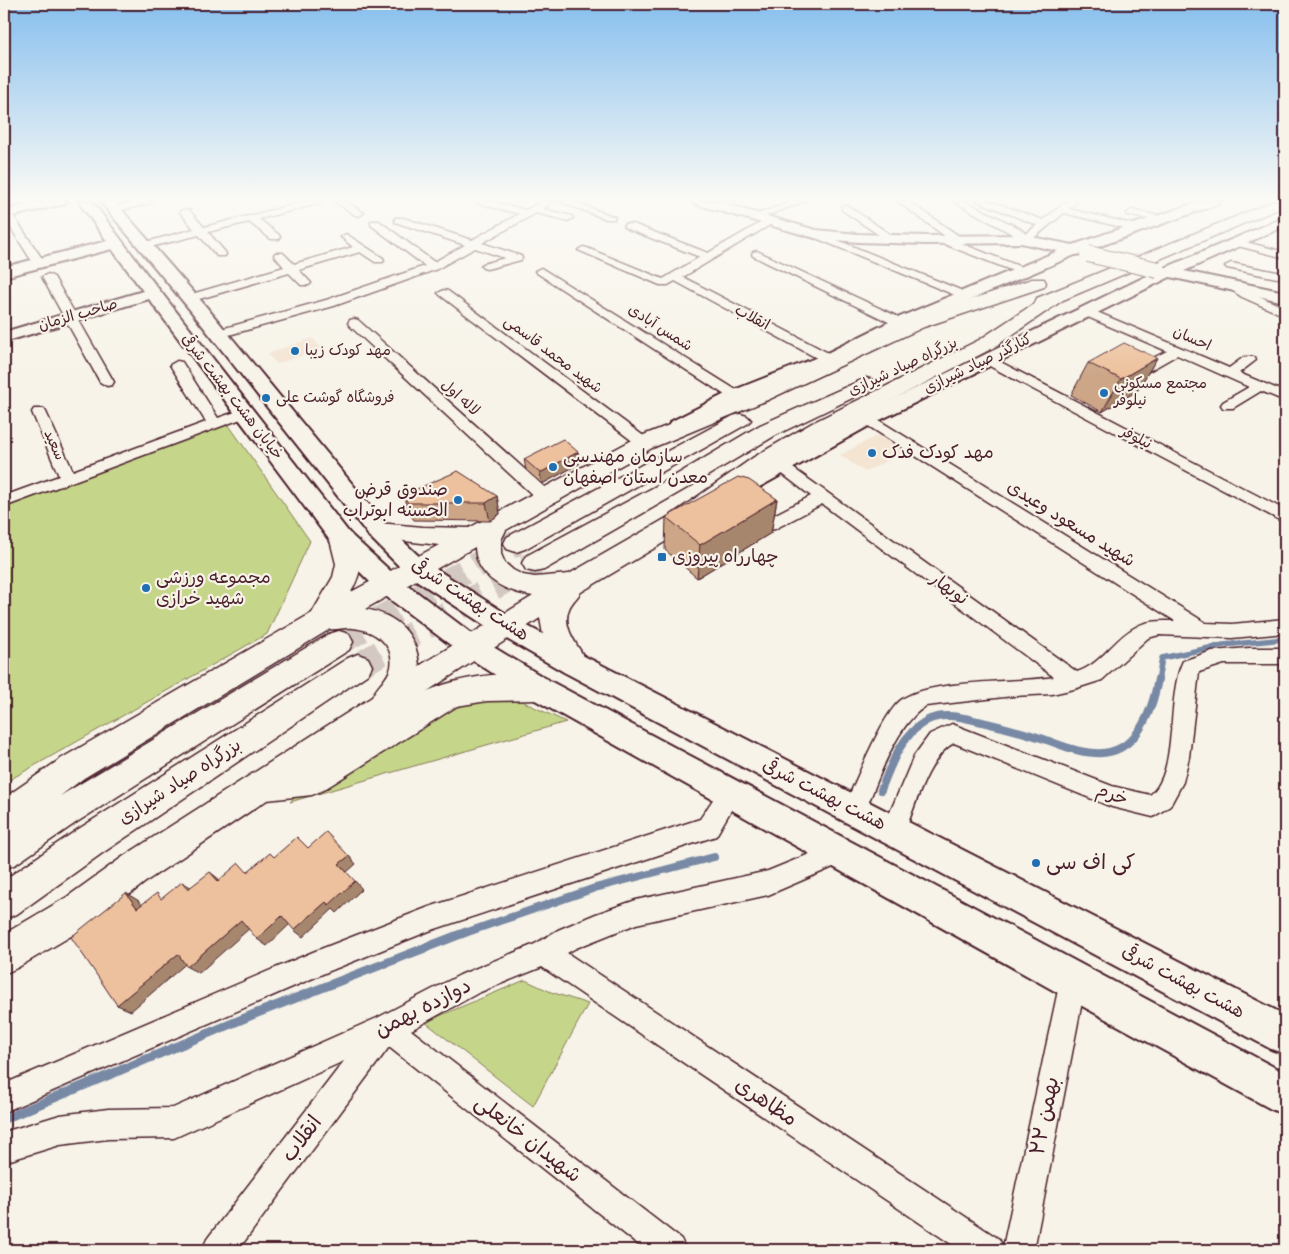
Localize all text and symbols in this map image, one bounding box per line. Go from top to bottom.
street label: صاحب الزمان [36,294,120,336]
street label: شمس آبادی [624,300,696,356]
street label: انقلاب [731,300,773,336]
street label: شهید محمد قاسمی [500,311,606,399]
street label: احسان [1170,322,1214,356]
street label: خیابان هشت بهشت شرقی [177,329,289,464]
street label: کنارگذر صیاد شیرازی [921,329,1035,399]
street label: بزرگراه صیاد شیرازی [845,333,961,401]
place label: مهد کودک زیبا [305,341,391,361]
marker: مهد کودک زیبا [289,345,301,357]
place label: مجتمع مسکونی نیلوفر [1113,374,1207,411]
street label: لاله اول [436,375,484,421]
marker: مجتمع مسکونی نیلوفر [1098,387,1110,399]
place label: فروشگاه گوشت علی [276,388,394,408]
marker: فروشگاه گوشت علی [260,392,272,404]
street label: نیلوفر [1116,421,1155,454]
street label: سعید [38,426,70,464]
place label: مهد کودک فدک [882,441,994,465]
place label: سازمان مهندسی معدن استان اصفهان [563,445,708,490]
marker: مهد کودک فدک [866,447,878,459]
marker: سازمان مهندسی معدن استان اصفهان [547,461,559,473]
street label: شهید مسعود وعیدی [1002,475,1140,573]
place label: صندوق قرض الحسنه ابوتراب [343,478,448,523]
marker: صندوق قرض الحسنه ابوتراب [452,494,464,506]
place label: چهارراه پیروزی [672,545,779,569]
marker: چهارراه پیروزی [656,551,668,563]
street label: هشت بهشت شرقی [406,552,534,647]
place label: مجموعه ورزشی شهید خرازی [156,566,271,611]
street label: نوبهار [924,566,973,611]
marker: مجموعه ورزشی شهید خرازی [140,582,152,594]
street label: بزرگراه صیاد شیرازی [114,733,246,831]
street label: هشت بهشت شرقی [758,753,890,837]
street label: خرم [1093,778,1131,813]
place label: کی اف سی [1046,849,1136,877]
marker: کی اف سی [1030,857,1042,869]
street label: هشت بهشت شرقی [1117,939,1249,1025]
street label: دوازده بهمن [370,972,476,1044]
street label: مظاهری [729,1071,803,1133]
street label: ۲۲ بهمن [1024,1074,1066,1158]
street label: شهیدان خانعلی [469,1089,587,1189]
street label: انقلاب [275,1110,329,1168]

